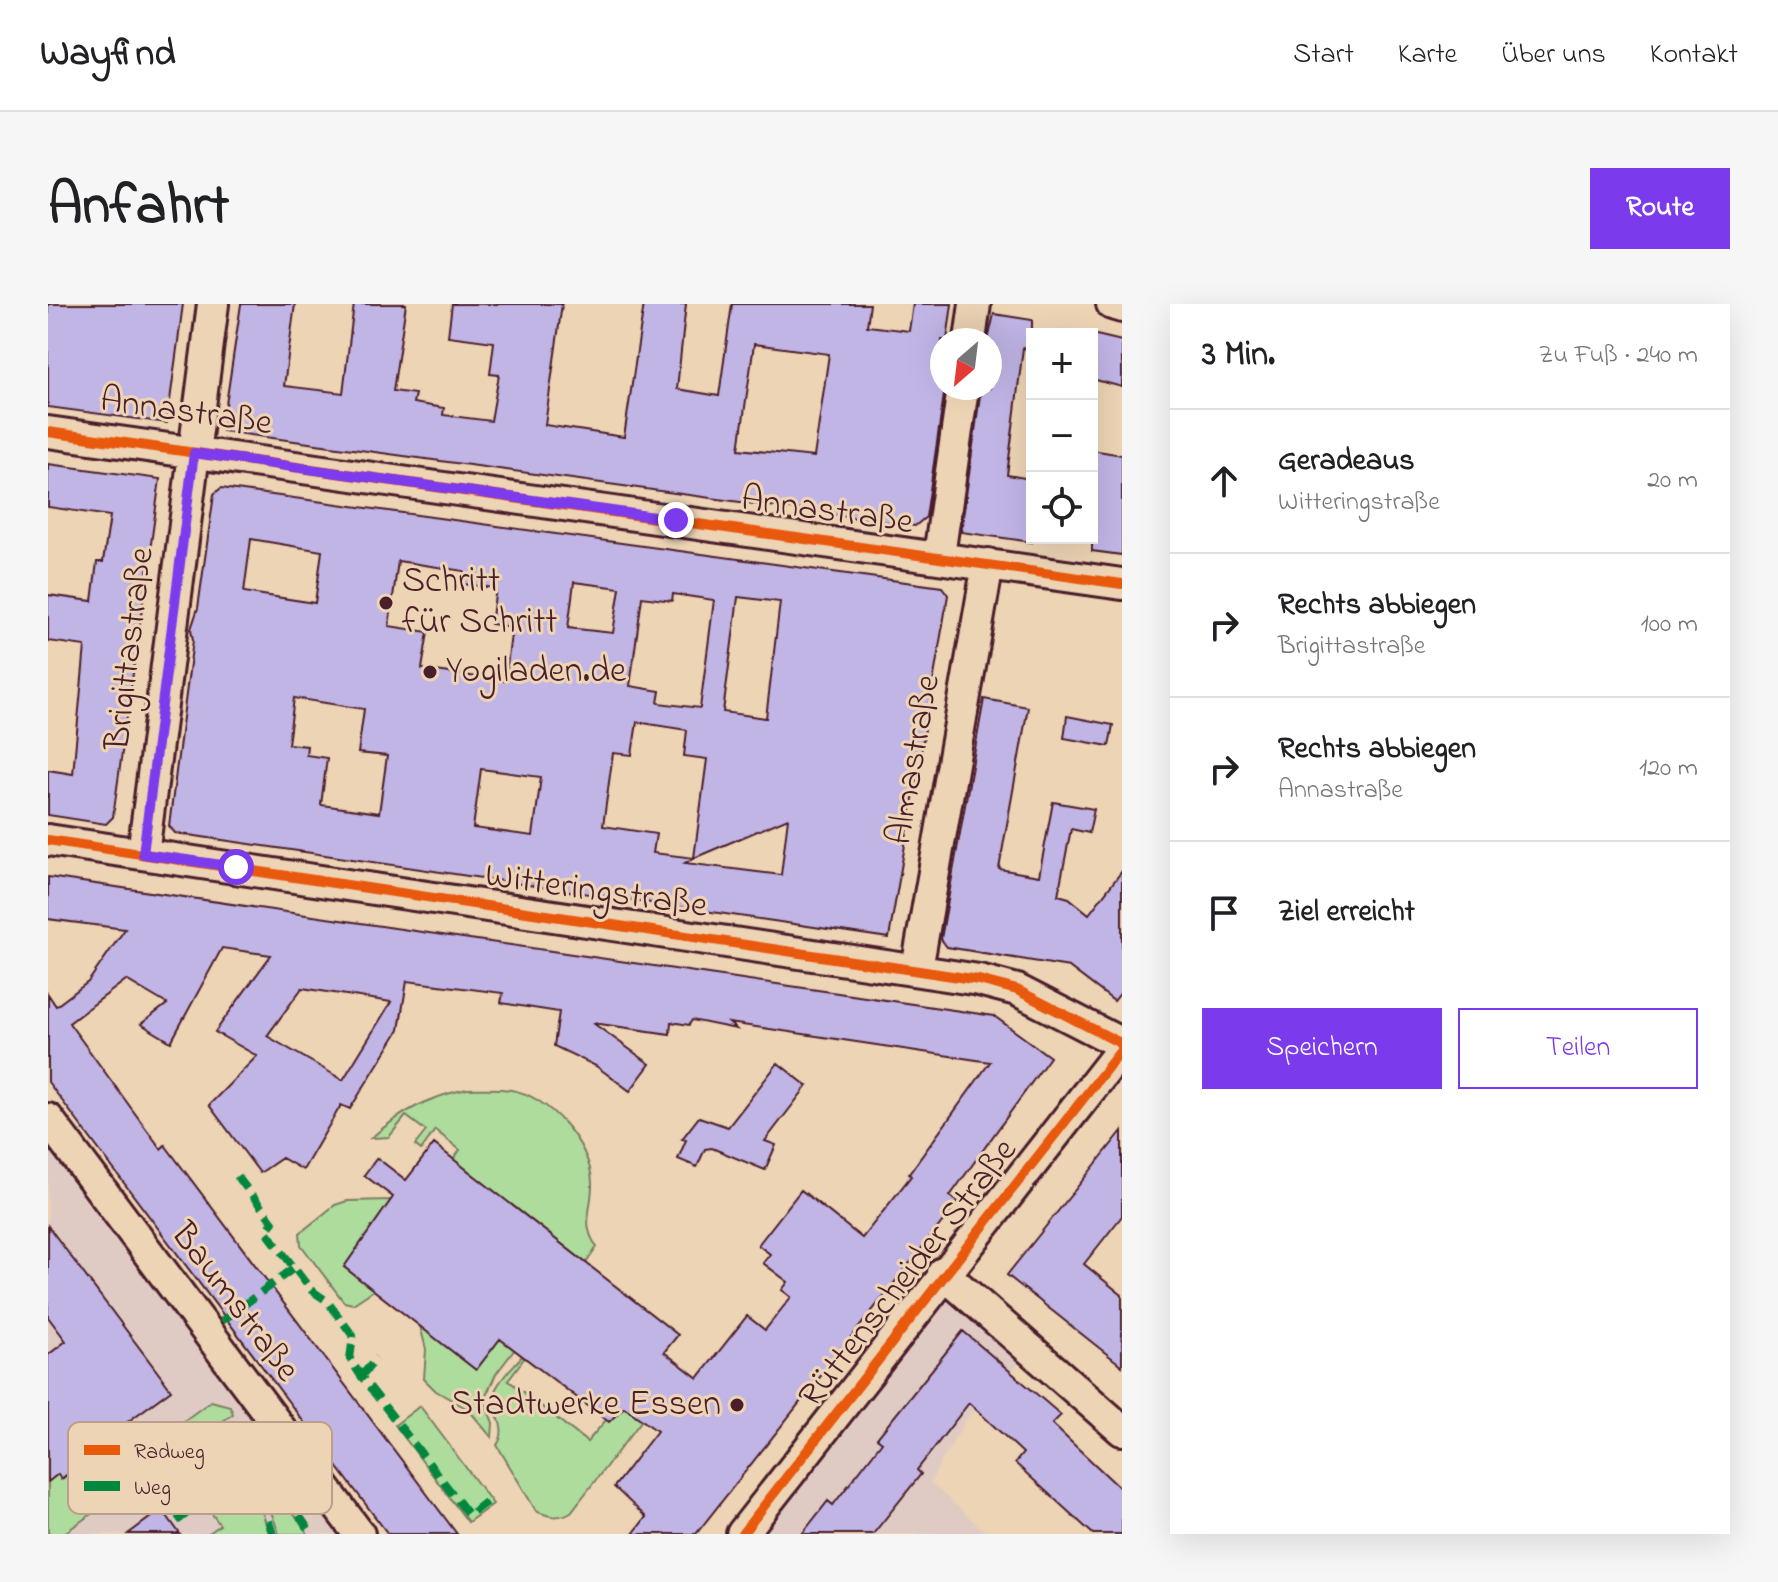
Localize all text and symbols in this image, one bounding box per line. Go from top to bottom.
text: Wayfind [40,27,176,83]
text: Start [1293,35,1354,76]
text: Karte [1398,35,1457,76]
text: Über uns [1501,35,1606,76]
text: Kontakt [1650,35,1738,76]
text: Anfahrt [48,168,229,249]
button: Route [1590,168,1730,249]
north arrow [930,328,1002,400]
map controls [1026,328,1098,544]
button: + [1026,328,1098,400]
text: 3 Min. [1202,331,1275,381]
text: Zu Fuß · 240 m [1538,337,1698,375]
street label: Annastraße [97,375,276,451]
button: − [1026,400,1098,472]
text: Geradeaus [1278,440,1415,484]
icon: ahead [1202,459,1246,503]
text: 20 m [1647,462,1698,500]
button: locate [1026,472,1098,544]
street label: Annastraße [738,474,917,550]
text: Witteringstraße [1278,484,1440,522]
route end [658,502,694,538]
street label: Brigittastraße [92,544,170,755]
place label: Schritt für Schritt [402,556,557,650]
text: Rechts abbiegen [1278,584,1476,628]
marker: Schritt für Schritt [377,594,395,612]
icon: right [1202,603,1246,647]
text: 100 m [1641,606,1698,644]
text: Brigittastraße [1278,628,1425,666]
place label: Yogiladen.de [446,646,627,699]
marker: Yogiladen.de [421,663,439,681]
street label: Almastraße [874,670,956,849]
text: Rechts abbiegen [1278,728,1476,772]
icon: right [1202,747,1246,791]
text: 120 m [1639,750,1698,788]
text: Annastraße [1278,772,1403,810]
route start [218,849,254,885]
street label: Witteringstraße [481,850,711,934]
icon: arrive [1202,891,1246,935]
text: Ziel erreicht [1278,891,1415,935]
button: Speichern [1202,1008,1442,1089]
button: Teilen [1458,1008,1698,1089]
street label: Rüttenscheider Straße [787,1127,1032,1420]
street label: Baumstraße [156,1211,312,1395]
place label: Stadtwerke Essen [450,1379,721,1432]
marker: Stadtwerke Essen [728,1396,746,1414]
legend [68,1422,332,1514]
text: Radweg [134,1437,205,1470]
text: Weg [134,1473,171,1506]

